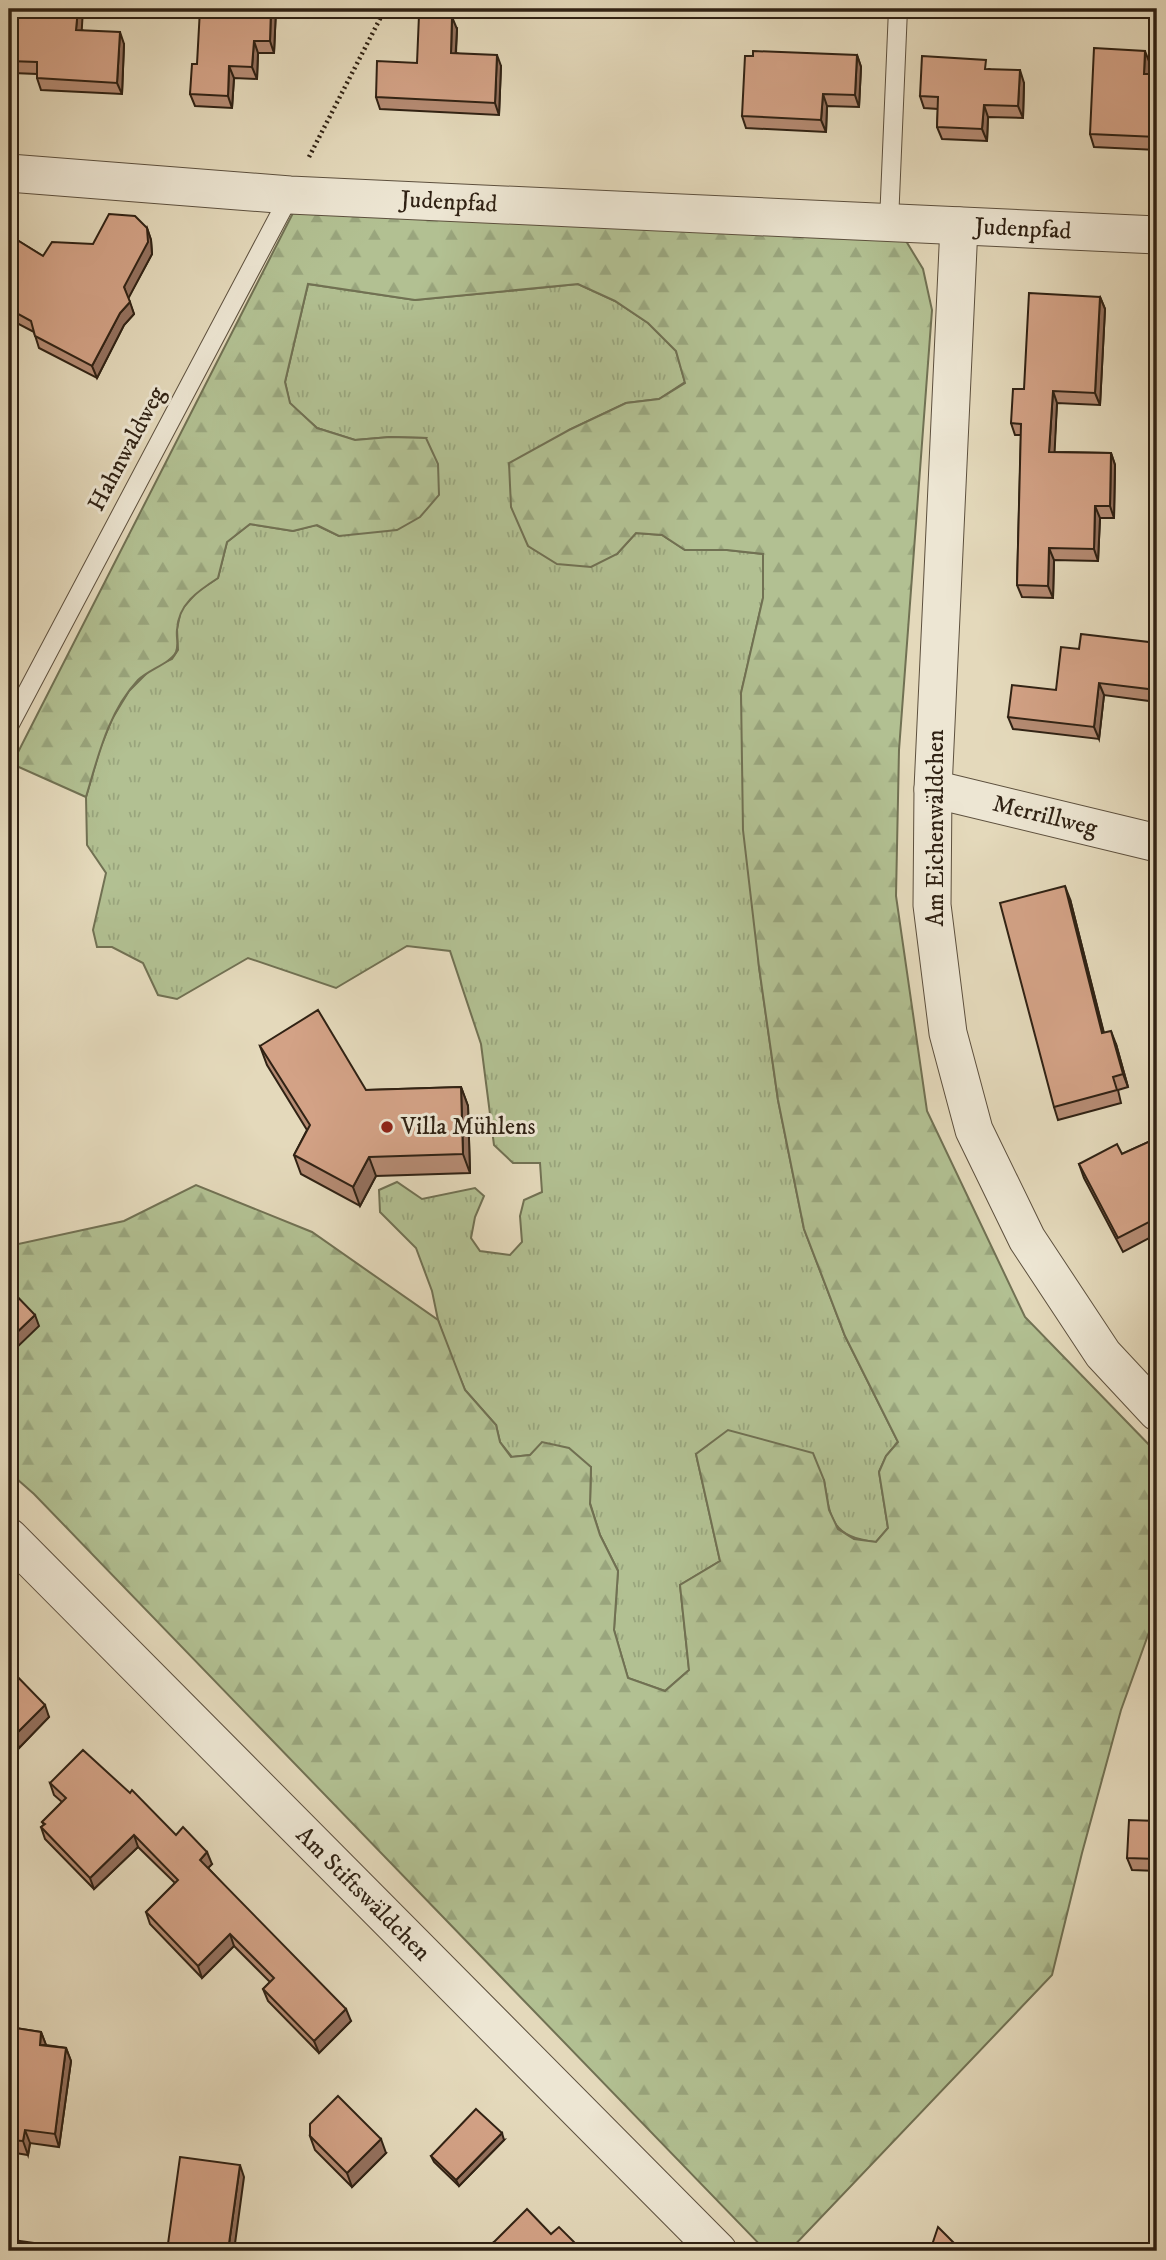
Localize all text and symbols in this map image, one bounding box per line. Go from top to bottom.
street label: Judenpfad [398,184,498,220]
street label: Judenpfad [972,211,1072,247]
street label: Hahnwaldweg [82,381,173,516]
street label: Am Eichenwäldchen [921,729,951,926]
street label: Merrillweg [990,789,1101,844]
place label: Villa Mühlens [400,1112,535,1142]
marker: Villa Mühlens [379,1119,395,1135]
street label: Am Stiftswäldchen [289,1820,437,1968]

